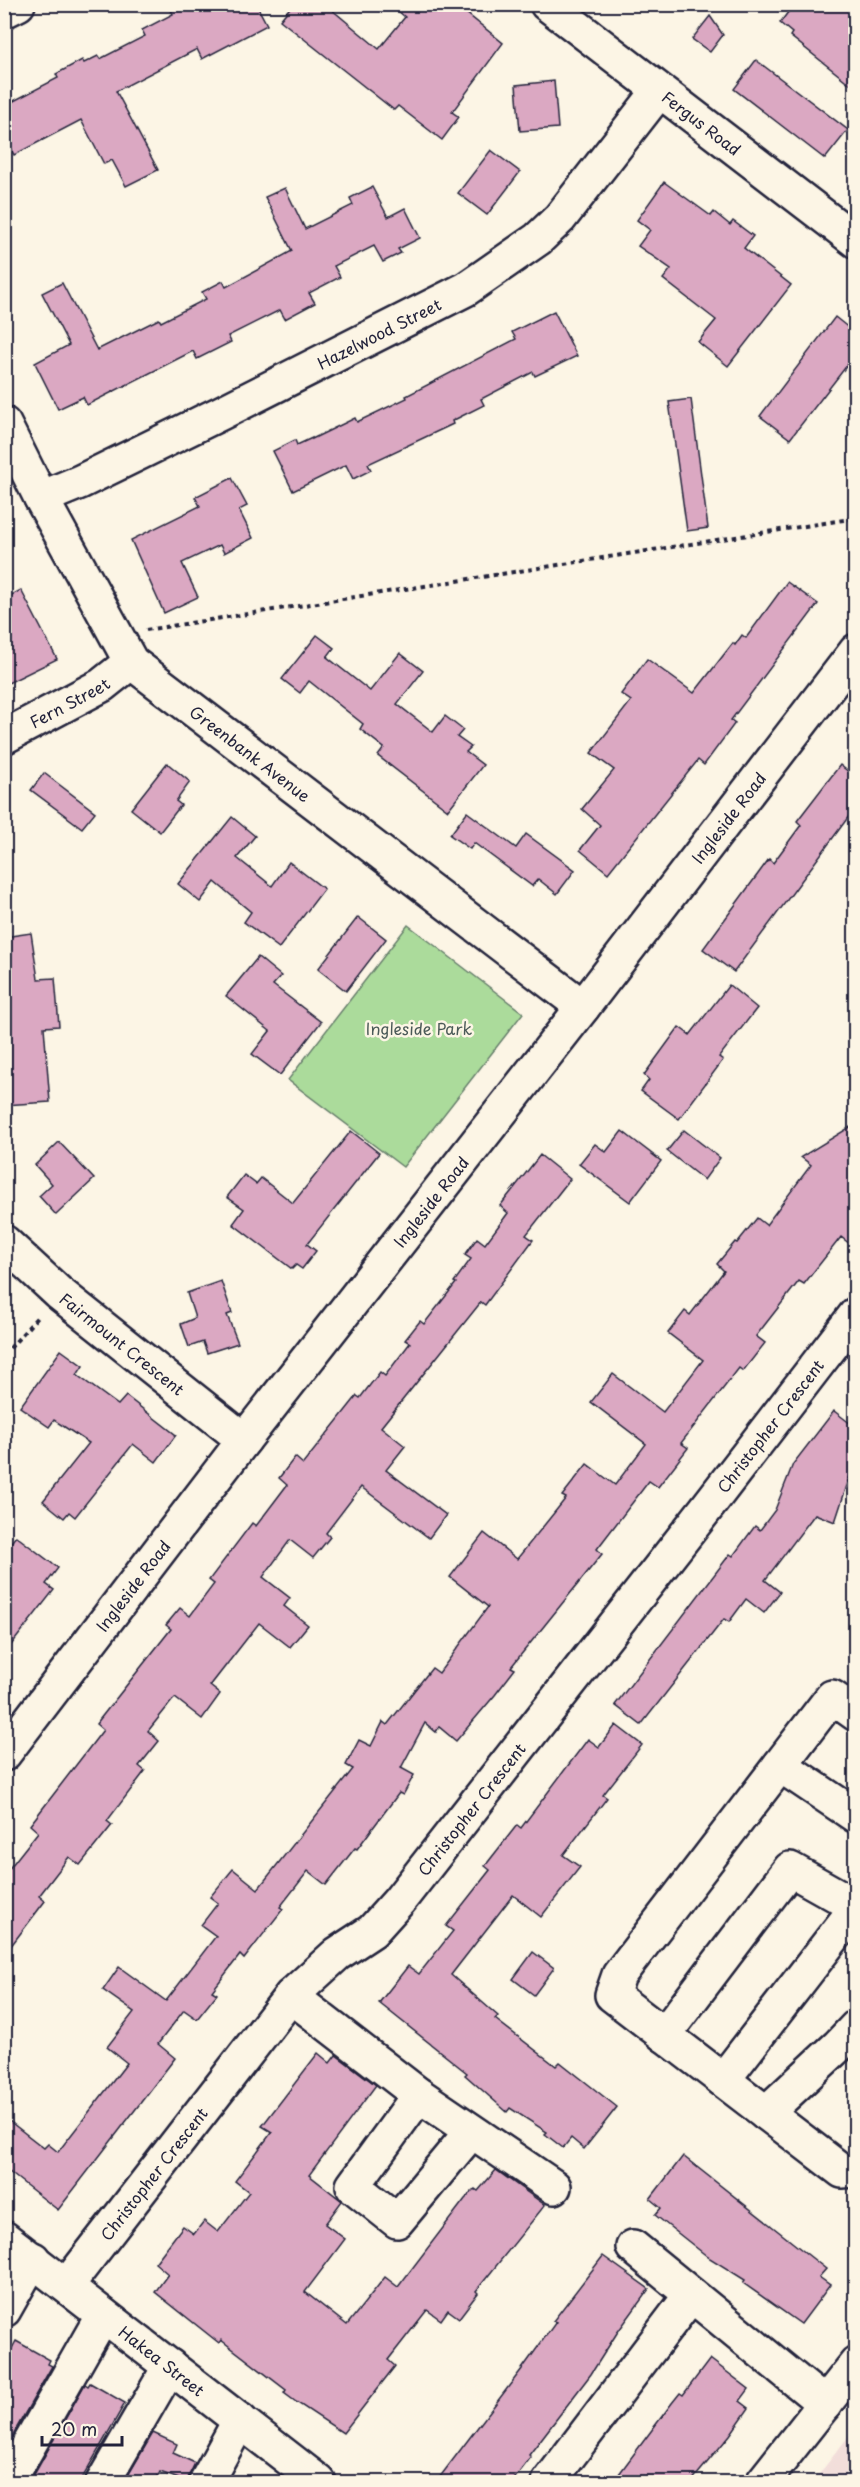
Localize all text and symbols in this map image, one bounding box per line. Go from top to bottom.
street label: Fergus Road [657,85,746,161]
street label: Hazelwood Street [313,291,445,375]
street label: Fern Street [25,671,115,733]
street label: Greenbank Avenue [185,699,316,807]
street label: Ingleside Road [685,767,771,868]
park label: Ingleside Park [366,1016,472,1040]
street label: Ingleside Road [387,1151,474,1252]
street label: Fairmount Crescent [55,1286,190,1401]
street label: Christopher Crescent [711,1354,829,1498]
street label: Ingleside Road [90,1535,176,1636]
street label: Christopher Crescent [411,1737,531,1881]
street label: Christopher Crescent [94,2101,213,2245]
street label: Hakea Street [114,2319,211,2402]
scale bar [42,2409,122,2447]
text: 20 m [51,2415,97,2442]

